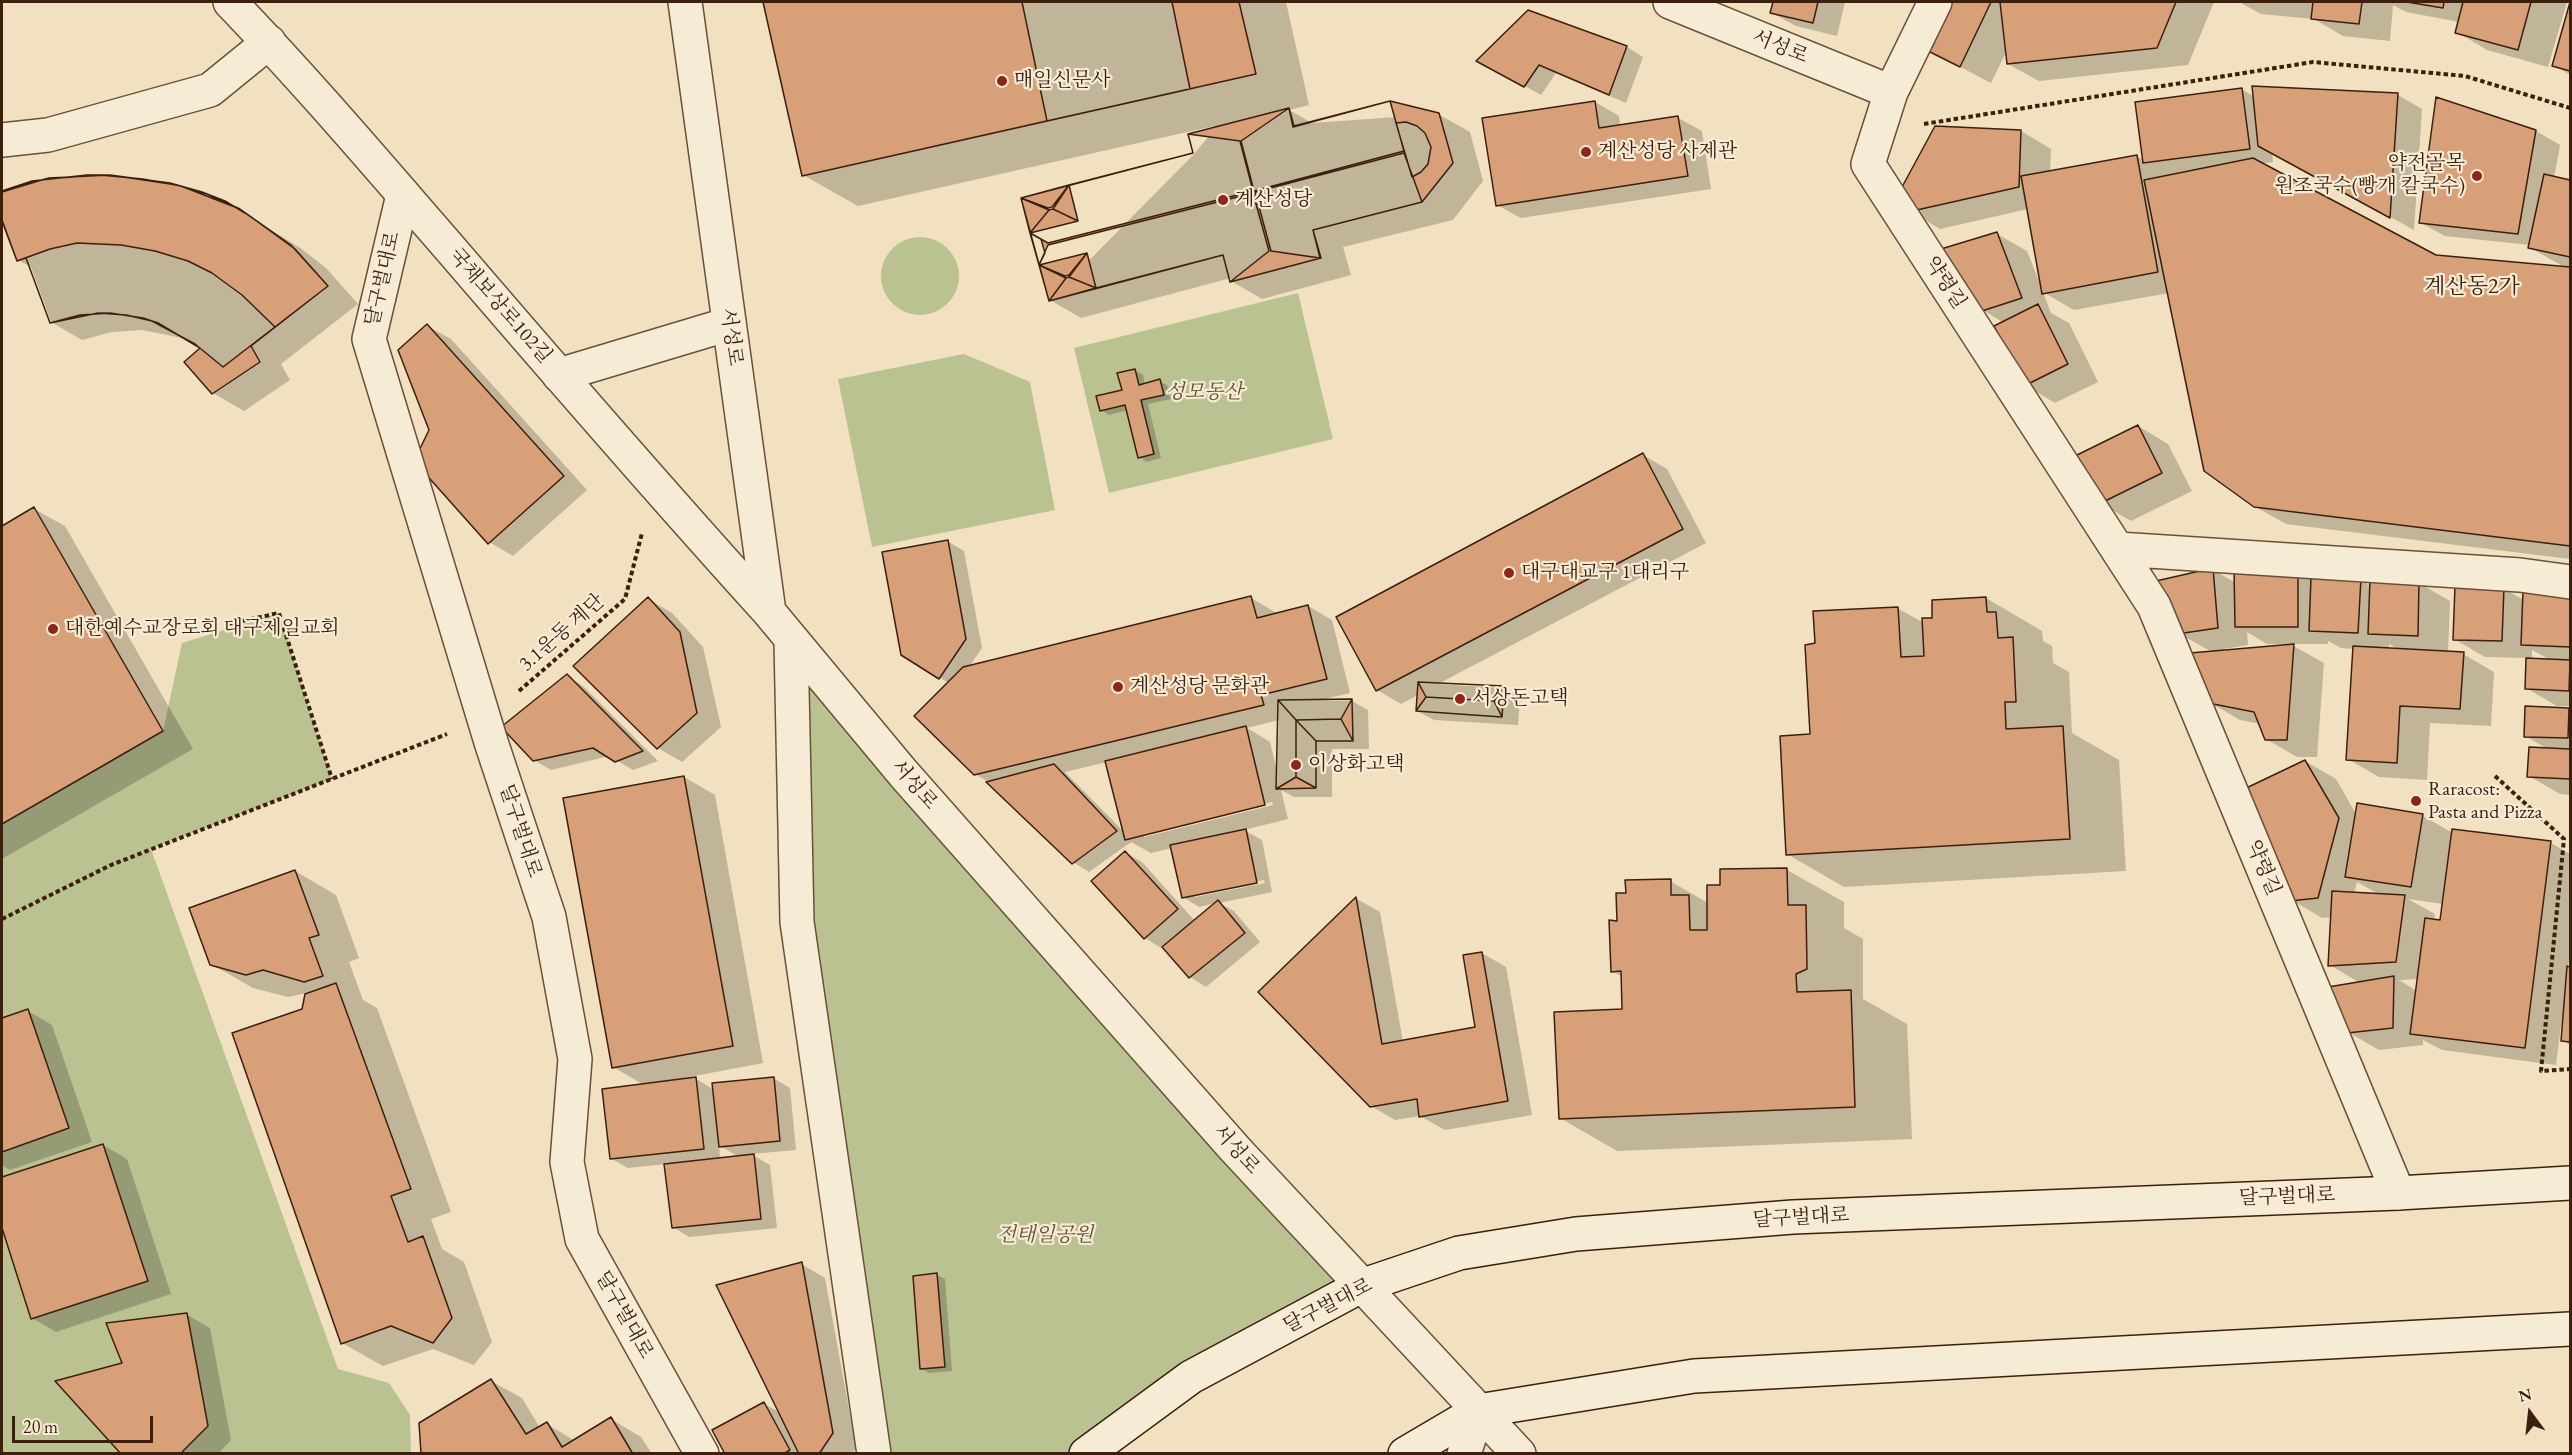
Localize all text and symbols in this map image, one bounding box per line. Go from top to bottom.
street label: 서성로 [1749,25,1811,69]
place label: 매일신문사 [1014,69,1111,93]
marker: 매일신문사 [995,74,1009,88]
place label: 계산성당 사제관 [1598,140,1737,164]
marker: 계산성당 사제관 [1579,145,1593,159]
place label: 약전골목 원조국수(빵개 칼국수) [2275,152,2465,199]
marker: 약전골목 원조국수(빵개 칼국수) [2470,169,2484,183]
place label: 계산성당 [1235,188,1312,212]
marker: 계산성당 [1216,193,1230,207]
street label: 달구벌대로 [360,229,406,329]
street label: 국채보상로102길 [443,244,557,368]
street label: 약령길 [1919,252,1971,314]
district label: 계산동2가 [2424,274,2520,300]
street label: 서성로 [715,307,747,367]
park label: 성모동산 [1165,381,1243,405]
place label: 대구대교구 1대리구 [1521,561,1689,585]
marker: 대구대교구 1대리구 [1502,566,1516,580]
street label: 3.1운동 계단 [514,589,610,677]
place label: 대한예수교장로회 대구제일교회 [65,617,339,641]
marker: 대한예수교장로회 대구제일교회 [46,622,60,636]
place label: 계산성당 문화관 [1130,675,1269,699]
marker: 계산성당 문화관 [1111,680,1125,694]
place label: 서상돈고택 [1472,687,1569,711]
marker: 서상돈고택 [1453,692,1467,706]
place label: 이상화고택 [1308,753,1405,777]
street label: 서성로 [886,755,942,815]
marker: 이상화고택 [1289,758,1303,772]
place label: Raracost: Pasta and Pizza [2428,778,2542,825]
street label: 달구벌대로 [494,781,546,881]
marker: Raracost: Pasta and Pizza [2409,794,2423,808]
street label: 약령길 [2241,837,2285,899]
street label: 서성로 [1208,1120,1264,1180]
street label: 달구벌대로 [2238,1183,2336,1211]
street label: 달구벌대로 [1752,1203,1850,1233]
park label: 전태일공원 [997,1224,1093,1248]
street label: 달구벌대로 [590,1267,658,1363]
street label: 달구벌대로 [1280,1273,1376,1339]
north arrow [2500,1383,2560,1443]
text: N [2516,1383,2534,1407]
scale bar [15,1404,156,1442]
text: 20 m [23,1415,58,1438]

